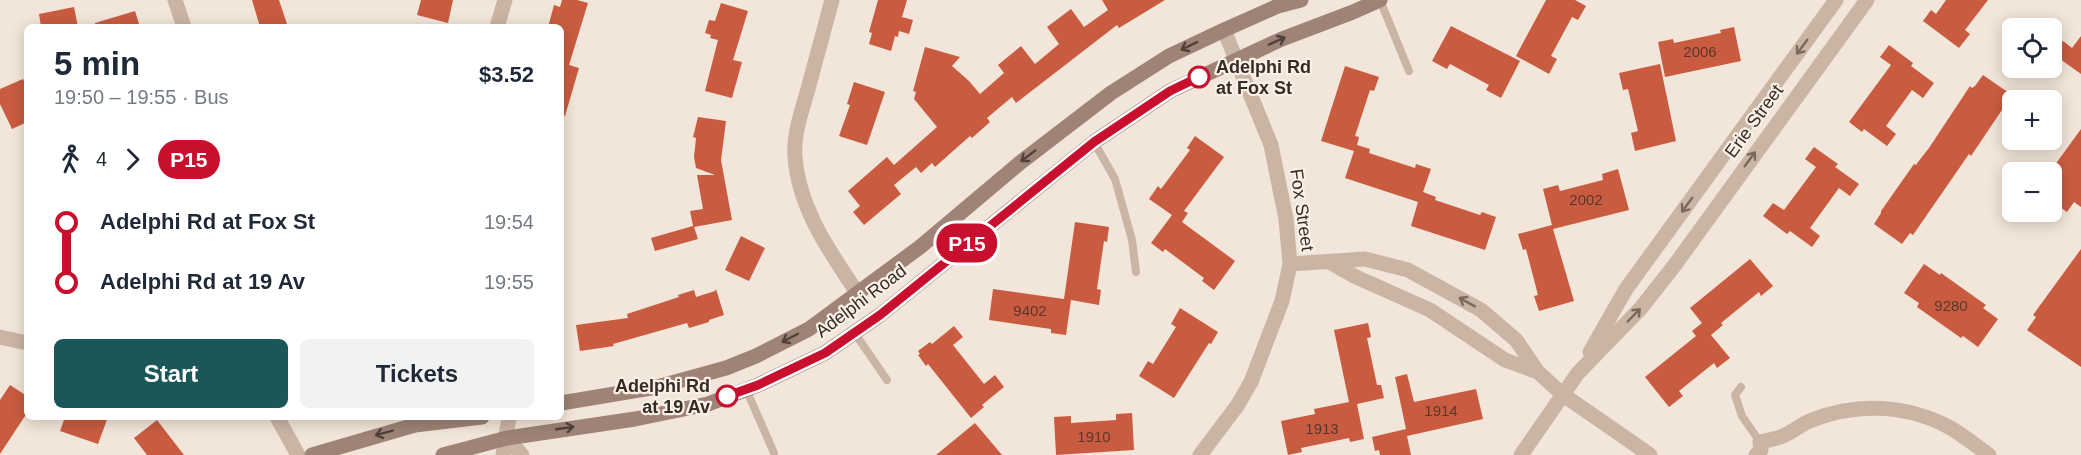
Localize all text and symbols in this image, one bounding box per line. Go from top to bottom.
map controls [2002,18,2062,222]
button: locate [2002,18,2062,78]
one-way arrow [1268,35,1286,46]
one-way arrow [1796,39,1808,55]
one-way arrow [1180,41,1198,53]
house number: 2006 [1683,43,1717,60]
text: 5 min [54,45,140,82]
place label: Adelphi Rd at Fox St [1216,57,1311,98]
text: $3.52 [479,62,534,87]
marker: Adelphi Rd at Fox St [1188,66,1210,88]
street label: Erie Street [1721,81,1787,161]
text: 19:50 – 19:55 · Bus [54,86,229,108]
button: + [2002,90,2062,150]
icon: walk [54,143,87,176]
icon: forward [116,143,149,176]
text: 4 [96,148,107,170]
text: P15 [170,148,208,171]
one-way arrow [1021,150,1037,163]
one-way arrow [1744,152,1756,168]
button: − [2002,162,2062,222]
street label: Fox Street [1286,167,1318,253]
house number: 2002 [1569,191,1603,208]
one-way arrow [1681,196,1693,212]
text: Adelphi Rd at Fox St [100,209,315,234]
text: 19:54 [484,211,534,233]
line badge: P15 [932,224,1002,262]
text: P15 [948,232,986,255]
street label: Adelphi Road [812,260,910,342]
text: Adelphi Rd at 19 Av [100,269,305,294]
text: 19:55 [484,271,534,293]
one-way arrow [1459,296,1476,308]
house number: 9280 [1934,297,1968,314]
house number: 9402 [1013,302,1047,319]
one-way arrow [1626,308,1641,323]
one-way arrow [782,333,800,344]
button: Start [54,339,288,408]
button: Tickets [300,339,534,408]
place label: Adelphi Rd at 19 Av [615,376,710,417]
marker: Adelphi Rd at 19 Av [716,385,738,407]
house number: 1914 [1424,402,1458,419]
house number: 1913 [1305,420,1339,437]
one-way arrow [555,423,574,434]
one-way arrow [374,428,393,440]
house number: 1910 [1077,428,1111,445]

